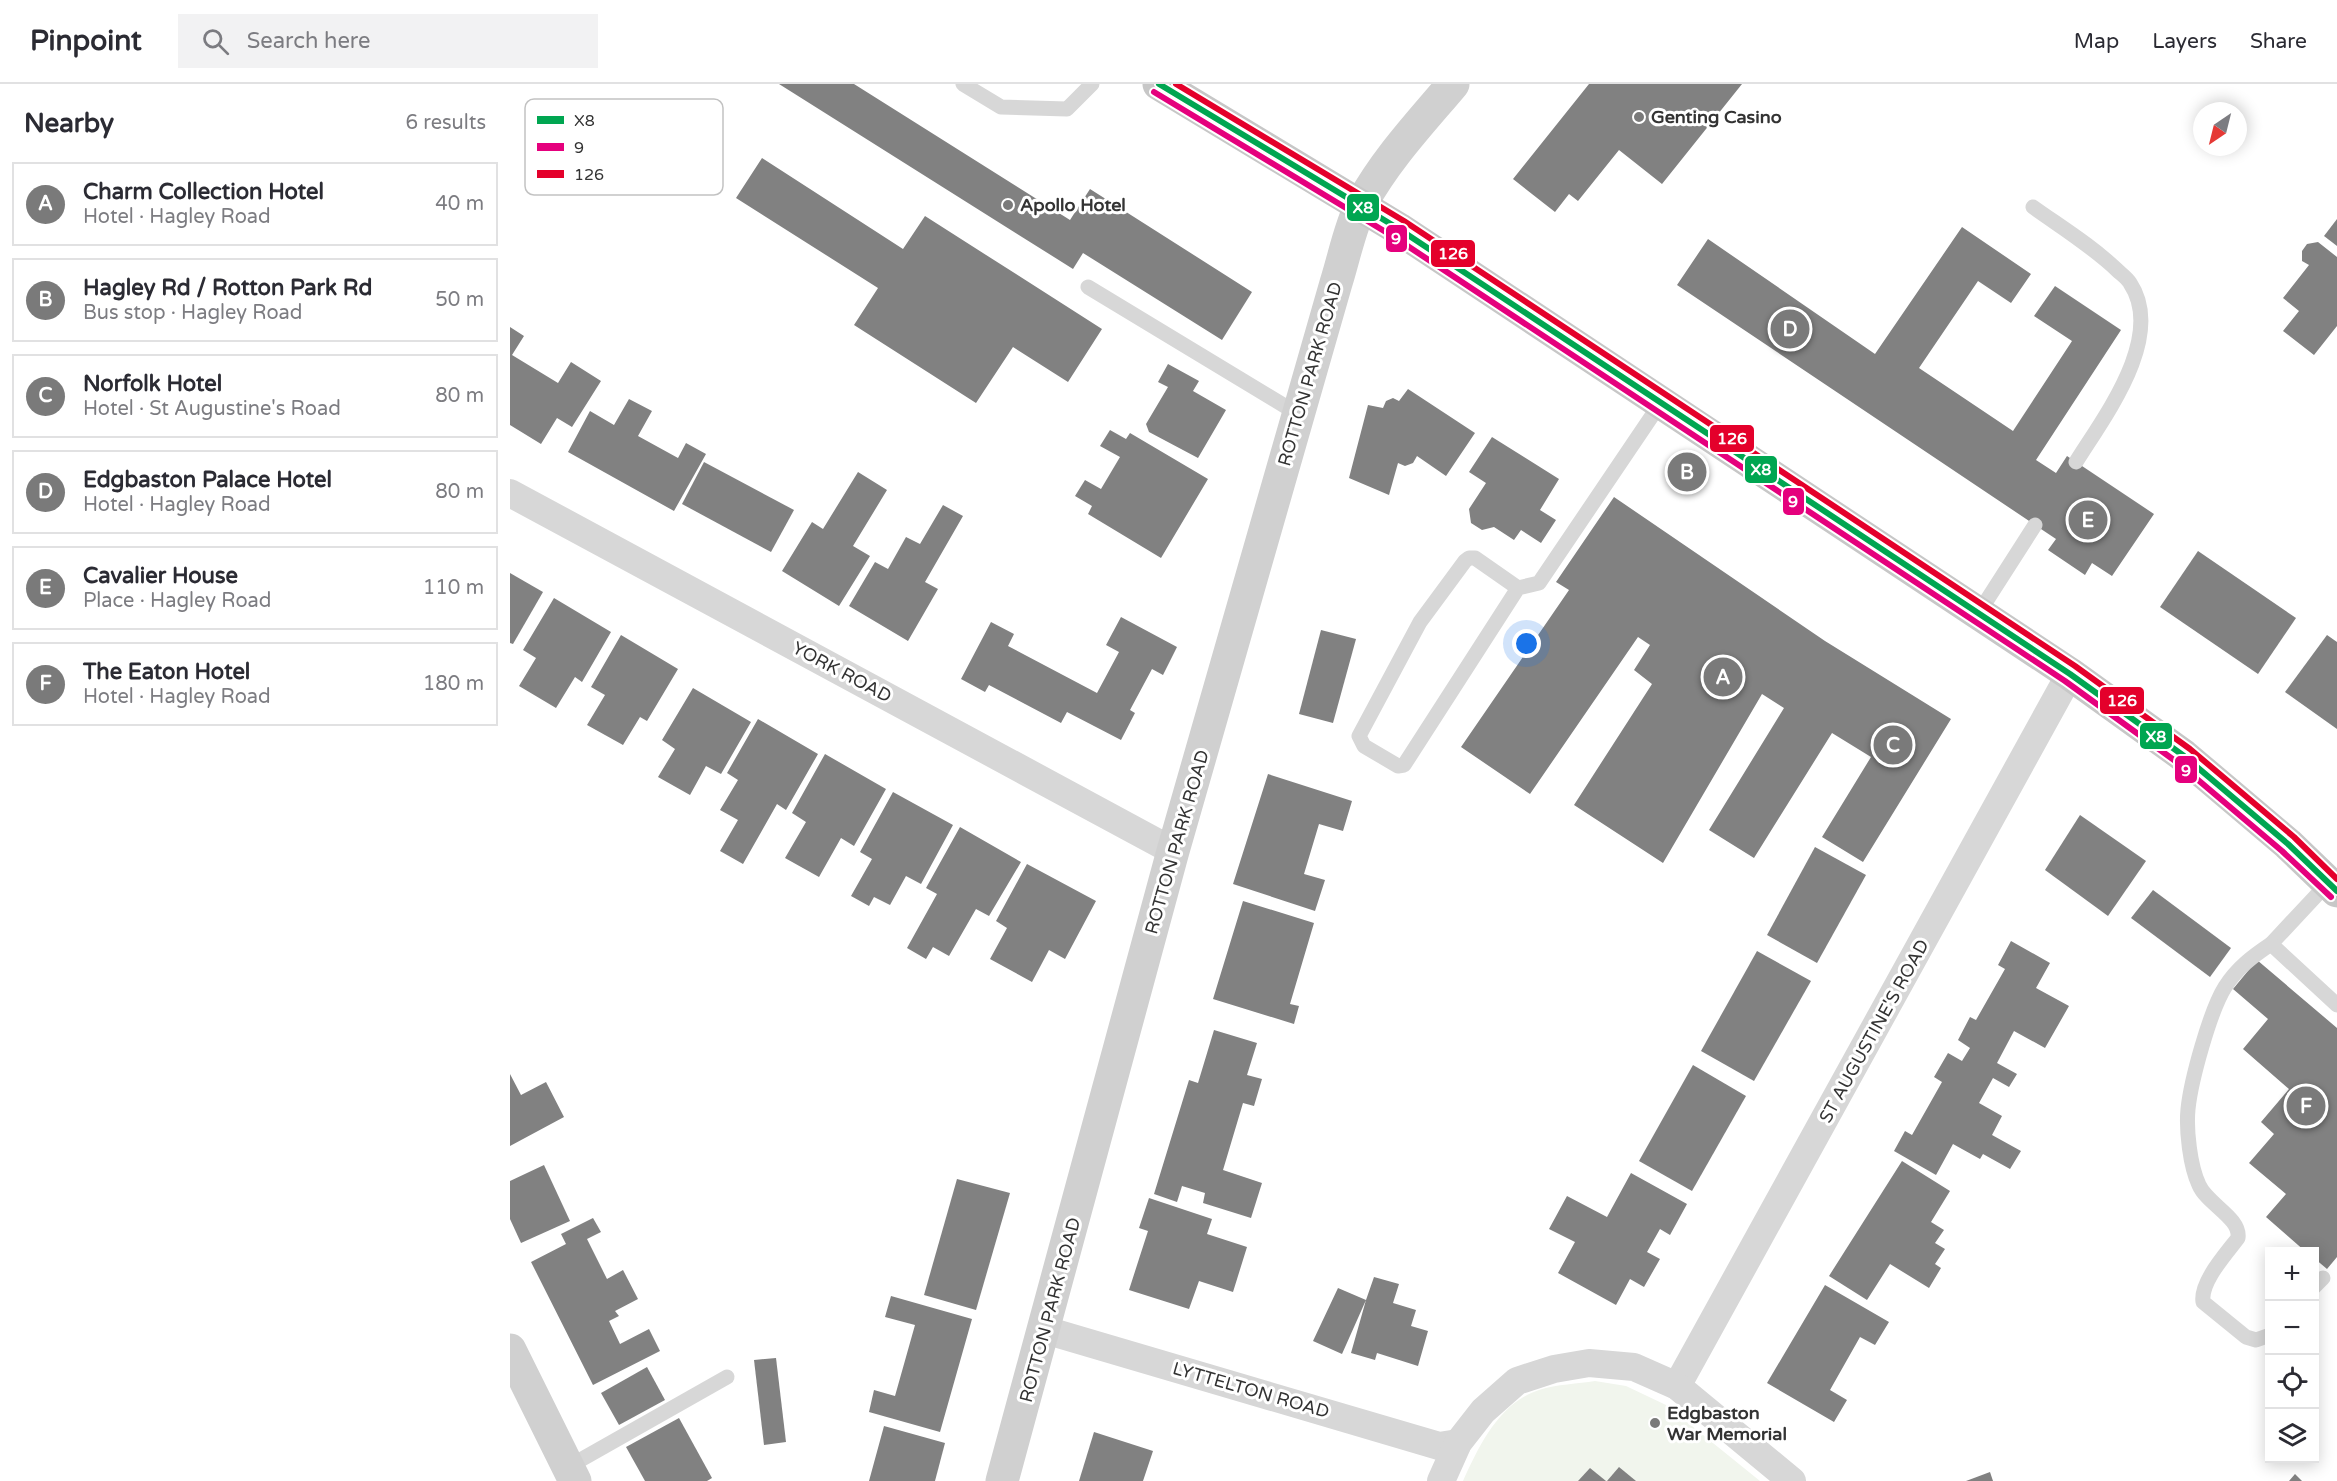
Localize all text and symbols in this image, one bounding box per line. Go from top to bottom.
search box [178,14,598,68]
text: Pinpoint [30,24,142,58]
icon: search [199,25,232,58]
text: Search here [247,28,370,54]
text: Map [2074,29,2119,54]
text: Layers [2152,29,2217,54]
text: Share [2250,29,2307,54]
legend [525,99,723,195]
north arrow [2193,102,2247,156]
place label: Genting Casino [1651,106,1782,128]
text: Nearby [24,108,114,139]
marker: Genting Casino [1632,110,1646,124]
text: 6 results [406,111,486,135]
text: X8 [574,111,595,131]
text: 9 [574,138,584,158]
text: 126 [574,165,604,185]
text: Charm Collection Hotel [83,179,324,205]
text: A [38,192,53,216]
text: 40 m [435,192,484,216]
line badge: X8 [1346,193,1380,222]
place label: Apollo Hotel [1020,194,1126,216]
marker: Apollo Hotel [1001,198,1015,212]
text: X8 [1353,198,1373,218]
text: Hotel · Hagley Road [83,205,271,229]
line badge: 9 [1385,224,1408,253]
text: 9 [1391,229,1401,249]
line badge: 126 [1430,239,1476,268]
text: 126 [1438,244,1468,264]
text: Hagley Rd / Rotton Park Rd [83,275,372,301]
street label: ROTTON PARK ROAD [1273,279,1347,469]
text: B [39,288,52,312]
text: 50 m [435,288,484,312]
text: Bus stop · Hagley Road [83,301,302,325]
pin: D [1770,306,1810,352]
text: Norfolk Hotel [83,371,222,397]
text: C [39,384,52,408]
text: 80 m [435,384,484,408]
text: Hotel · St Augustine's Road [83,397,341,421]
line badge: 126 [1709,424,1755,453]
text: 126 [1717,429,1747,449]
pin: B [1668,450,1706,494]
line badge: X8 [1744,455,1778,484]
text: X8 [1751,460,1771,480]
text: Edgbaston Palace Hotel [83,467,332,493]
text: D [38,480,53,504]
text: 80 m [435,480,484,504]
line badge: 9 [1782,487,1805,516]
text: 9 [1788,492,1798,512]
text: Hotel · Hagley Road [83,493,271,517]
pin: E [2068,498,2108,542]
text: Cavalier House [83,563,238,589]
text: E [39,576,52,600]
text: 110 m [423,576,484,600]
text: Place · Hagley Road [83,589,271,613]
your location [1512,629,1541,658]
street label: YORK ROAD [789,637,895,707]
pin: A [1704,654,1742,700]
text: The Eaton Hotel [83,659,250,685]
text: F [39,672,52,696]
text: 180 m [423,672,484,696]
text: Hotel · Hagley Road [83,685,271,709]
line badge: 126 [2099,686,2145,715]
text: 126 [2107,691,2137,711]
pin: C [1874,722,1912,768]
line badge: X8 [2139,722,2173,750]
text: X8 [2146,727,2166,747]
street label: ROTTON PARK ROAD [1140,747,1214,937]
line badge: 9 [2174,755,2198,784]
text: 9 [2181,761,2191,781]
street label: ST AUGUSTINE'S ROAD [1814,935,1934,1127]
pin: F [2286,1084,2326,1128]
street label: ROTTON PARK ROAD [1015,1215,1085,1405]
map controls [2265,1247,2319,1463]
button: + [2265,1247,2319,1301]
button: − [2265,1301,2319,1355]
button: locate [2265,1355,2319,1409]
street label: LYTTELTON ROAD [1170,1357,1332,1423]
place label: Edgbaston War Memorial [1667,1402,1787,1445]
button: layers [2265,1409,2319,1463]
marker: Edgbaston War Memorial [1648,1416,1662,1430]

